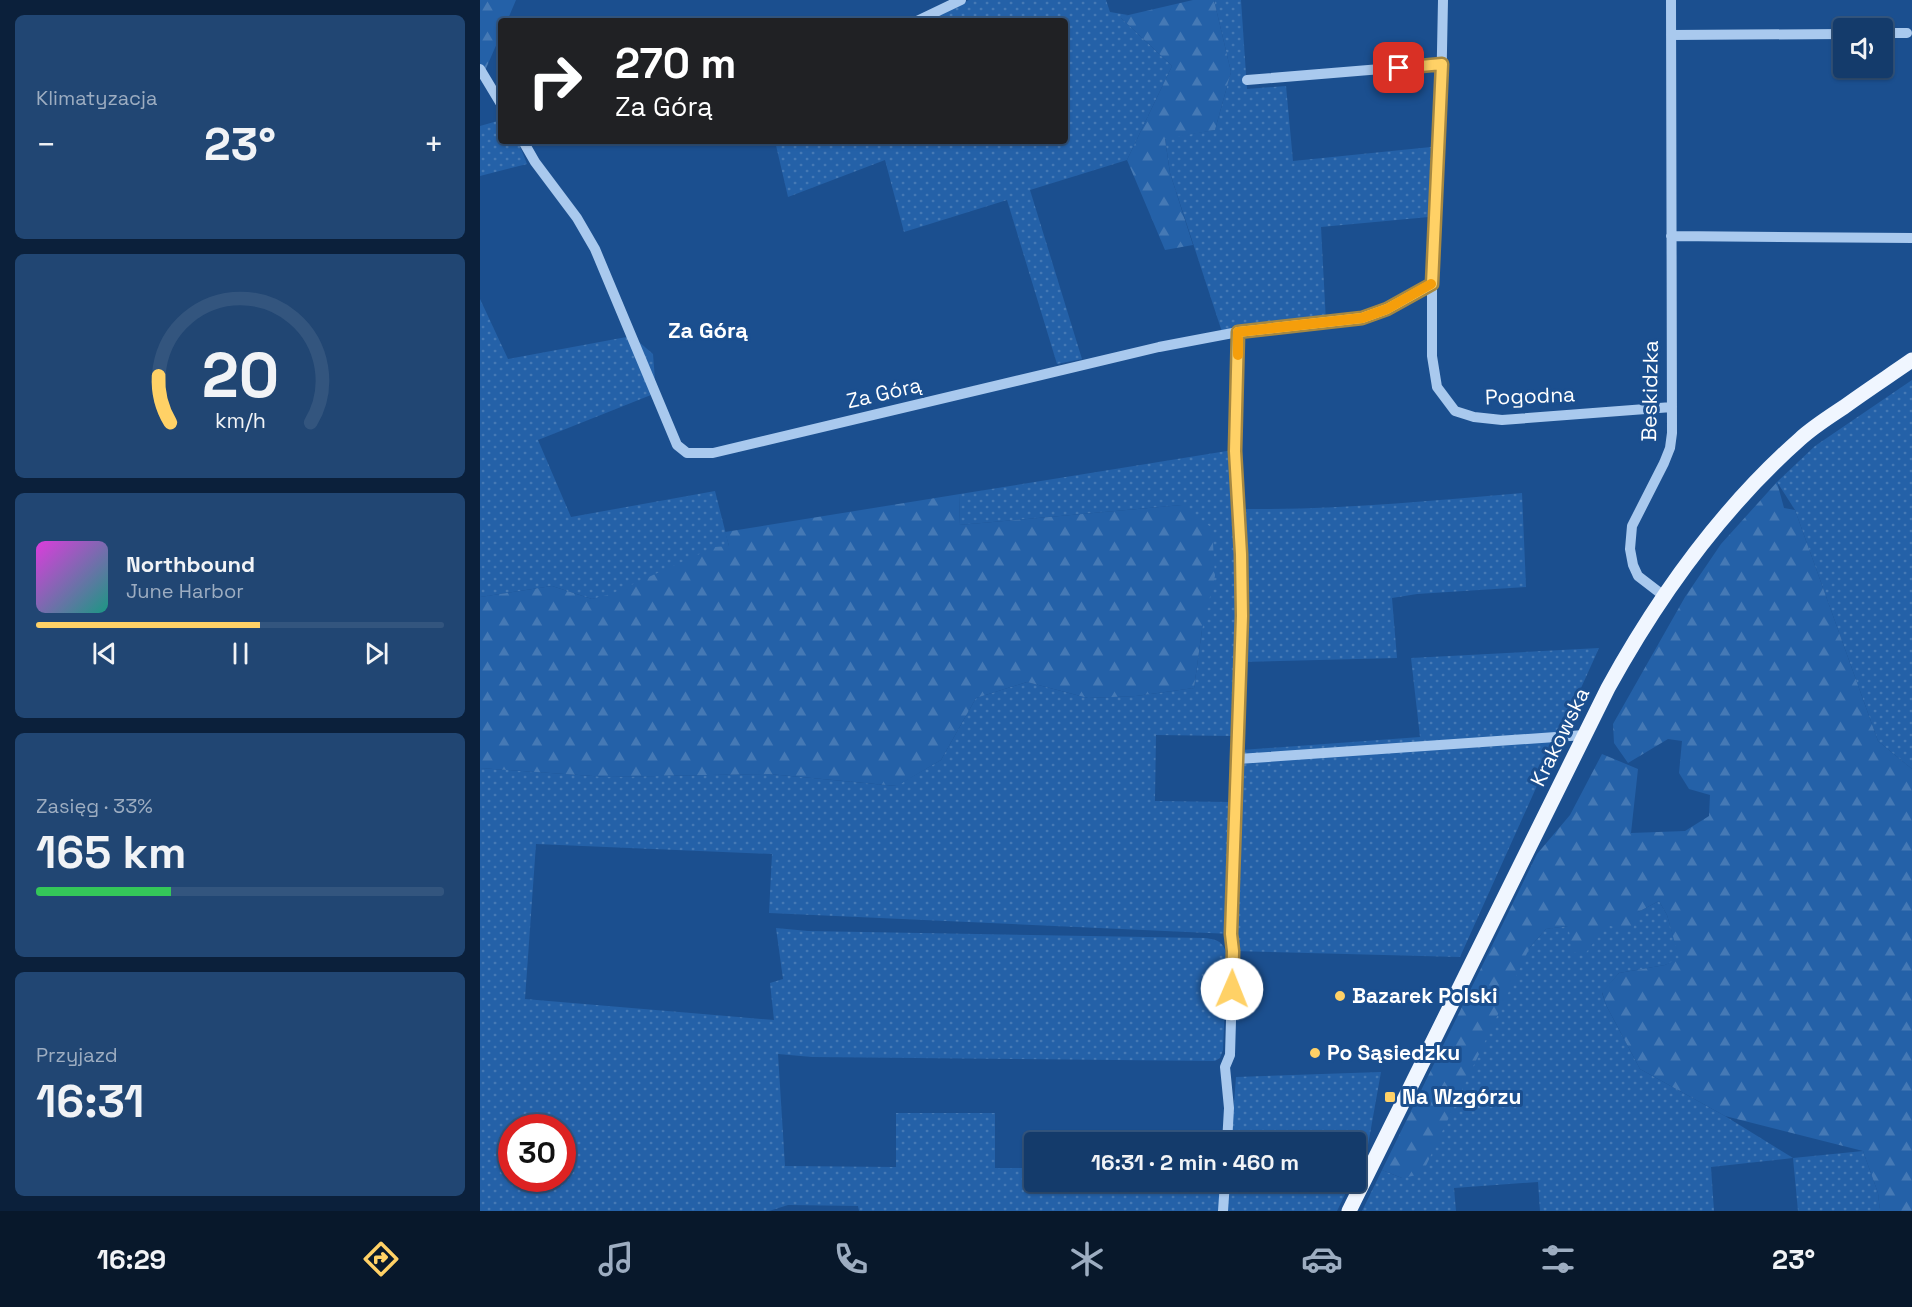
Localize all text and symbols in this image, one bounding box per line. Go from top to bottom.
map controls [1833,18,1893,78]
button: sound [1833,18,1893,78]
text: 270 m [615,37,736,90]
icon: right [516,42,594,120]
pin [1373,42,1424,93]
icon: arrive [1382,51,1415,84]
text: Klimatyzacja [36,85,158,111]
text: Za Górą [615,89,713,124]
text: 23° [204,116,276,173]
text: − [36,124,56,166]
text: + [424,124,444,166]
district label: Za Górą [668,316,748,344]
text: 20 [201,336,279,415]
street label: Beskidzka [1635,340,1664,442]
street label: Za Górą [844,371,924,414]
street label: Pogodna [1484,380,1576,411]
text: km/h [214,408,266,435]
text: Northbound [126,550,255,578]
text: June Harbor [126,578,244,604]
icon: previous [88,637,121,670]
icon: pause [224,637,257,670]
icon: next [360,637,393,670]
street label: Krakowska [1524,683,1595,791]
text: Zasięg · 33% [36,793,153,819]
text: 165 km [36,824,186,881]
position arrow [1200,957,1264,1021]
place label: Bazarek Polski [1352,982,1498,1009]
marker: Bazarek Polski [1333,989,1347,1003]
place label: Po Sąsiedzku [1327,1039,1460,1066]
text: Przyjazd [36,1042,118,1068]
marker: Po Sąsiedzku [1308,1046,1322,1060]
text: 16:31 [36,1073,144,1130]
place label: Na Wzgórzu [1402,1083,1521,1110]
marker: Na Wzgórzu [1383,1090,1397,1104]
speed limit sign: 30 [498,1114,576,1192]
text: 16:31 · 2 min · 460 m [1091,1148,1299,1176]
icon: directions [360,1238,402,1280]
icon: music [595,1238,637,1280]
icon: phone [830,1238,872,1280]
icon: climate [1066,1238,1108,1280]
icon: car [1301,1238,1343,1280]
icon: filters [1537,1238,1579,1280]
text: 16:29 [97,1242,166,1277]
text: 23° [1772,1242,1815,1277]

